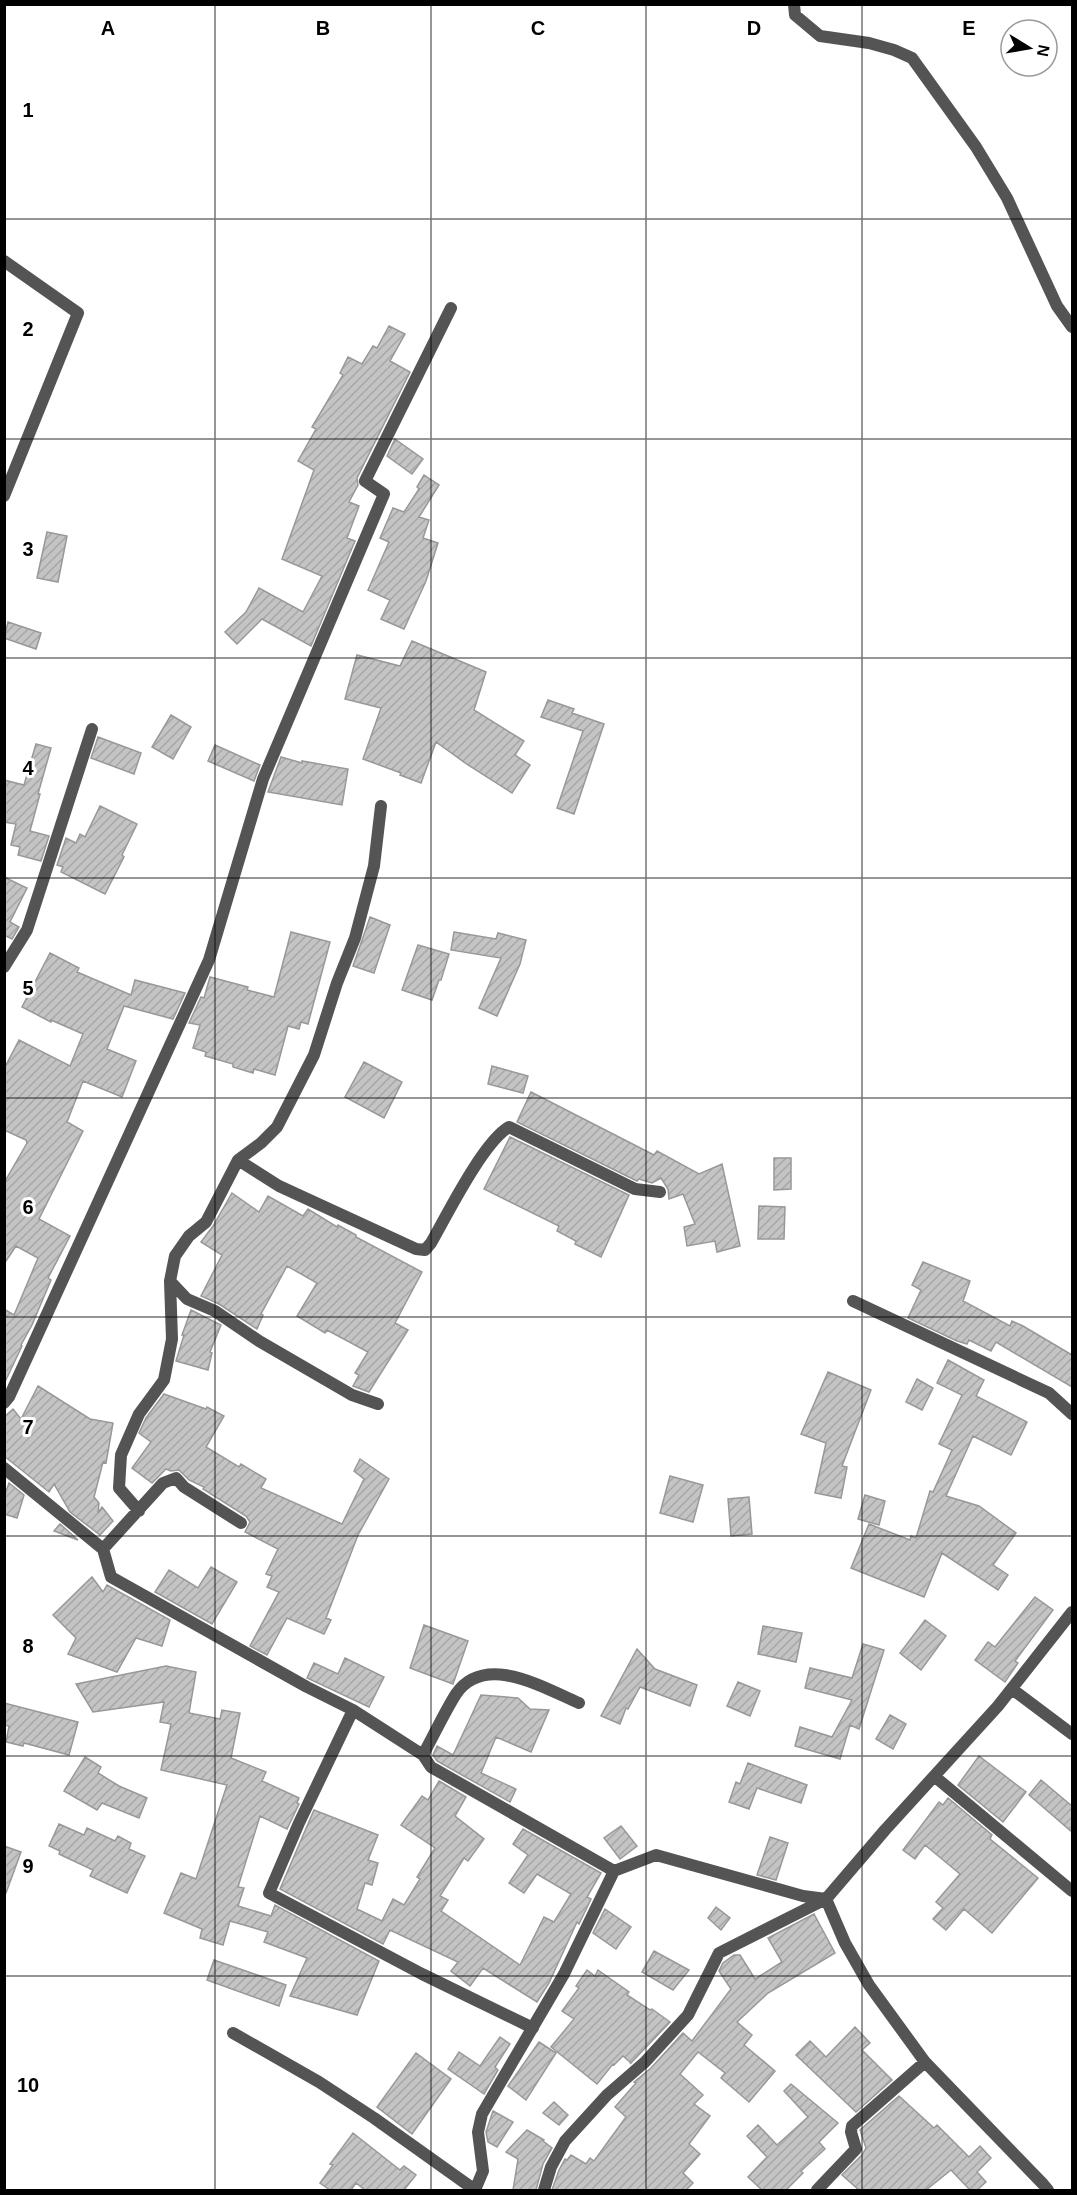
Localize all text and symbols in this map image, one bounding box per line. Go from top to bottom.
text: A [101,17,115,39]
text: B [316,17,330,39]
text: C [531,17,545,39]
text: D [747,17,761,39]
text: E [962,17,976,39]
north arrow [999,18,1059,78]
text: N [1034,43,1053,58]
text: 1 [22,99,34,121]
text: 2 [22,318,34,340]
text: 3 [22,538,34,560]
text: 4 [22,757,34,779]
text: 5 [22,977,34,999]
text: 6 [22,1196,34,1218]
text: 7 [22,1416,34,1438]
text: 8 [22,1635,34,1657]
text: 9 [22,1855,34,1877]
text: 10 [17,2074,39,2096]

